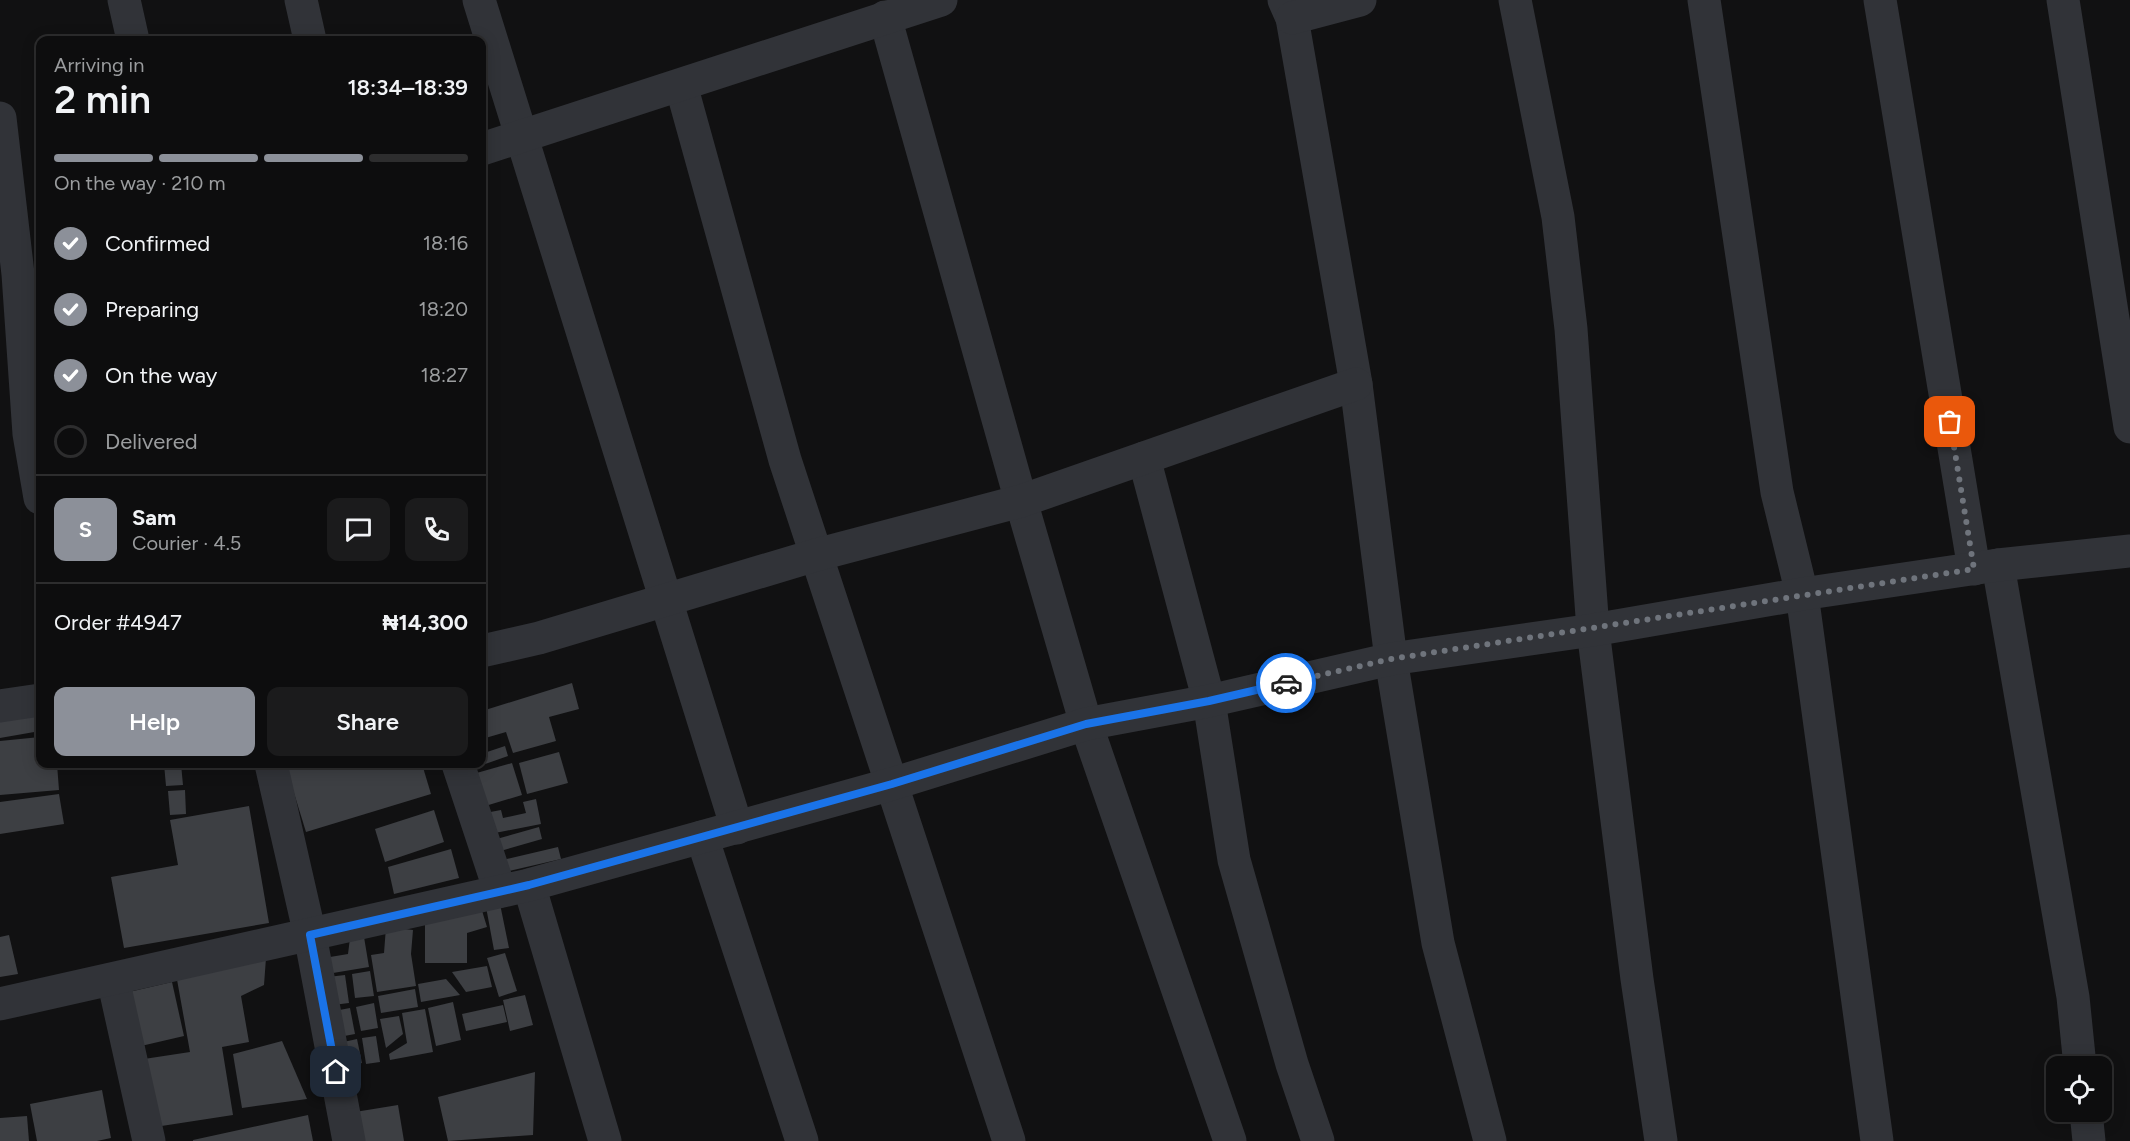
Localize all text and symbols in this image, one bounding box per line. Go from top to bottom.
text: Arriving in [54,53,144,77]
text: 18:34–18:39 [347,74,468,101]
text: 2 min [54,76,151,123]
text: On the way · 210 m [54,171,225,195]
icon: check [54,227,87,260]
text: Confirmed [105,230,210,257]
text: 18:16 [423,231,468,255]
icon: check [54,293,87,326]
text: Preparing [105,296,199,323]
text: 18:20 [418,297,468,321]
icon: check [54,359,87,392]
text: On the way [105,362,217,389]
text: 18:27 [420,363,468,387]
pin [1924,396,1975,447]
icon: bag [1933,405,1966,438]
text: Delivered [105,428,198,455]
button: chat [327,498,390,561]
button: phone [405,498,468,561]
text: Sam [132,504,176,531]
text: S [79,516,92,543]
text: Courier · 4.5 [132,531,241,555]
text: Order #4947 [54,609,182,636]
text: ₦14,300 [383,609,468,636]
courier [1256,653,1316,713]
icon: car [1270,667,1303,700]
button: Help [54,687,255,756]
button: Share [267,687,468,756]
pin [310,1046,361,1097]
icon: home [319,1055,352,1088]
map controls [2046,1056,2112,1122]
button: locate [2046,1056,2112,1122]

